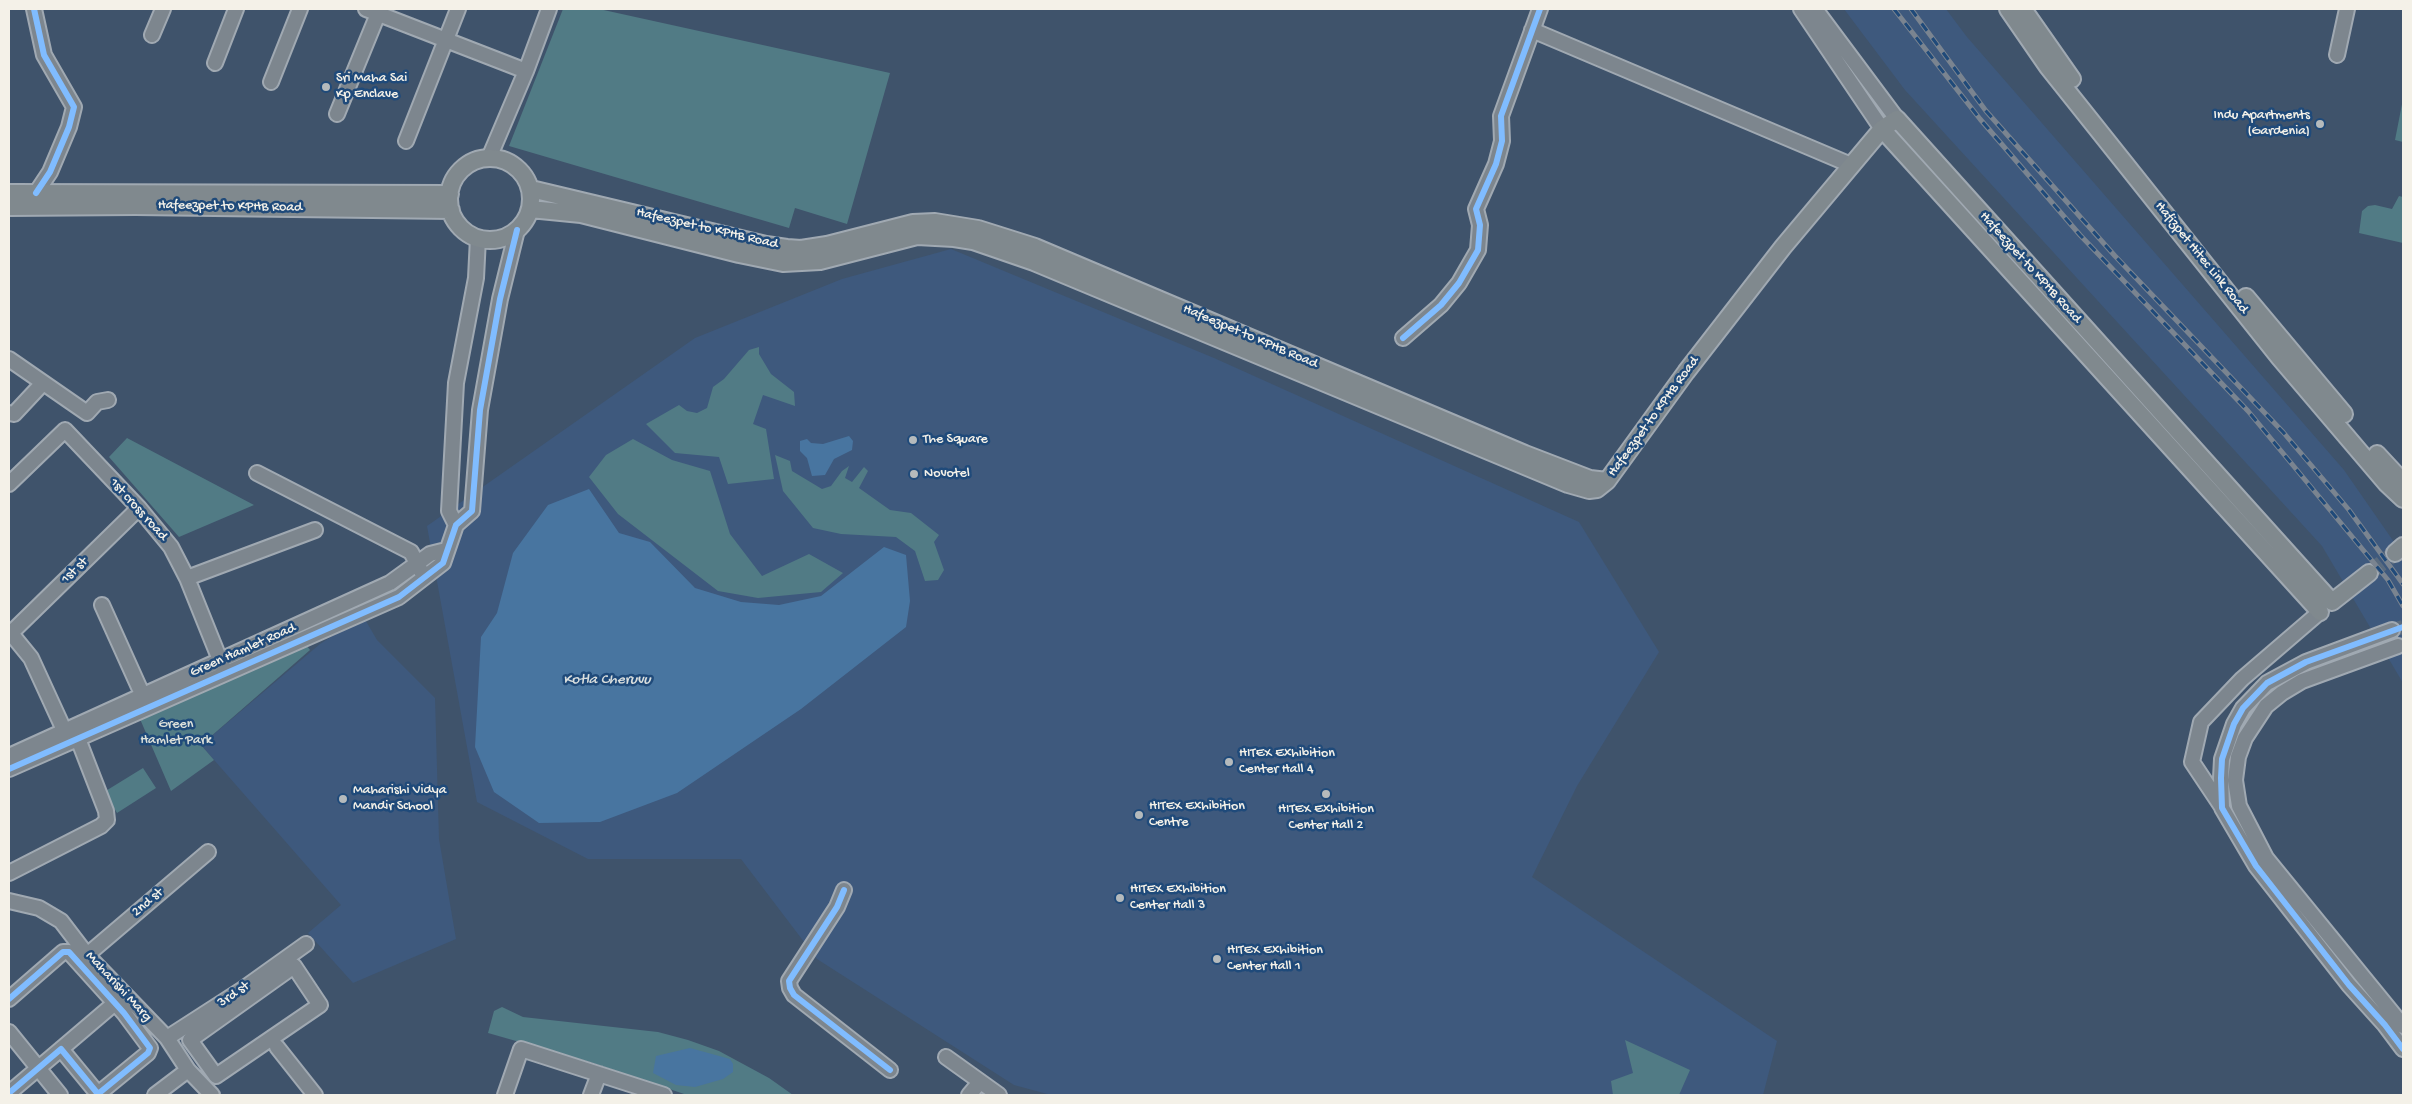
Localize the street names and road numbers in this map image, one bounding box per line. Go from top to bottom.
street label: Hafeezpet to KPHB Road [158,197,302,217]
street label: Hafizpet Hitec Link Road [2151,199,2251,317]
street label: Hafeezpet to KPHB Road [635,205,779,253]
street label: Hafeezpet to KPHB Road [1975,209,2085,327]
street label: Hafeezpet to KPHB Road [1180,301,1320,373]
street label: Hafeezpet to KPHB Road [1605,354,1703,480]
street label: 1st cross road [105,475,171,545]
street label: 1st st [58,554,92,588]
street label: Green Hamlet Road [188,620,298,682]
street label: 2nd st [129,885,167,921]
street label: Maharishi Marg [81,948,155,1026]
street label: 3rd st [215,978,253,1012]

